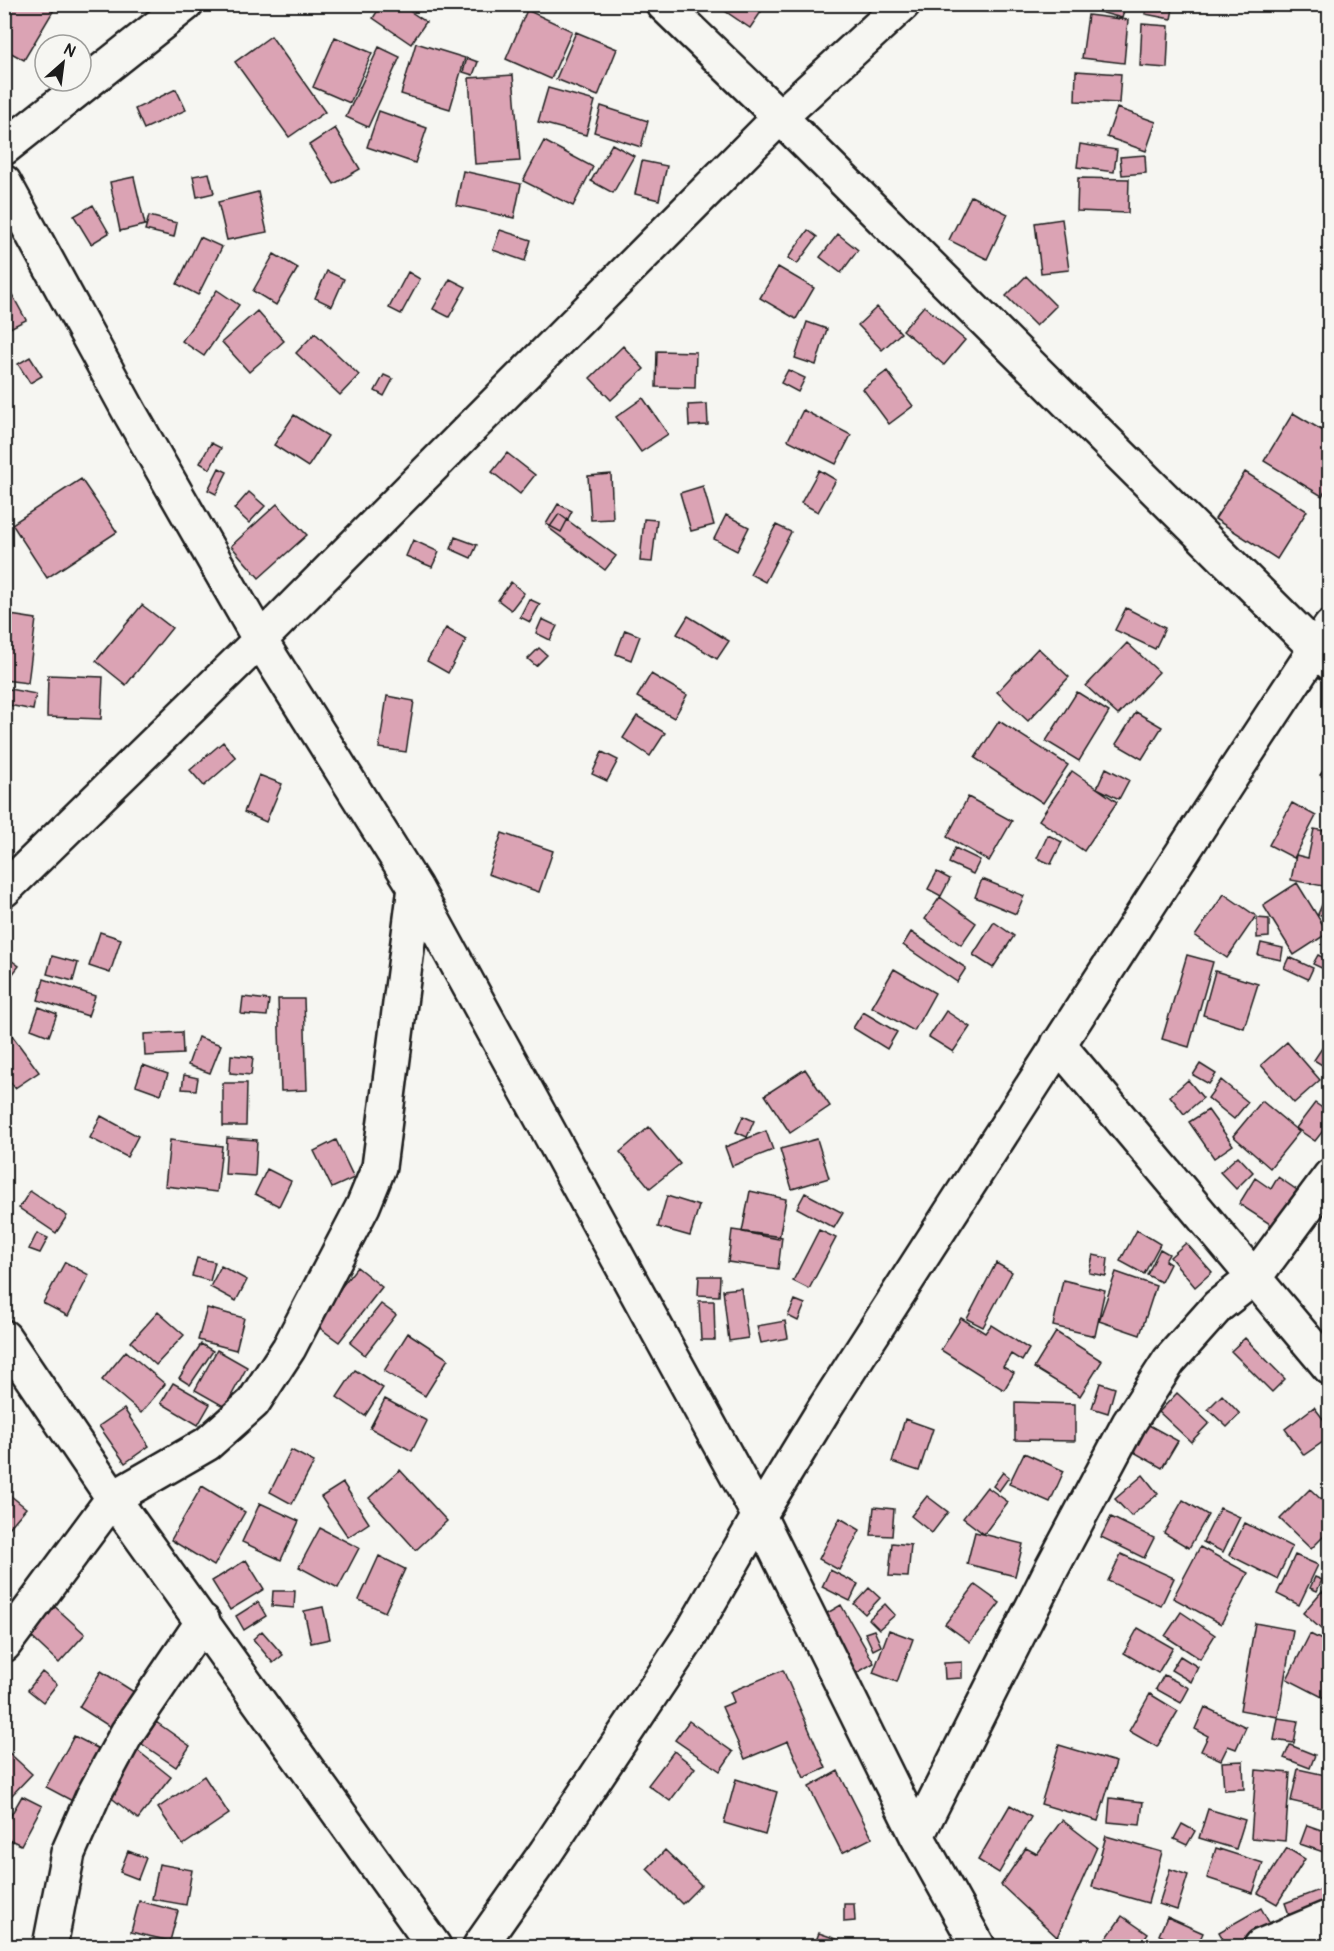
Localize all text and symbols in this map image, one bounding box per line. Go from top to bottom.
north arrow [33,33,93,93]
text: N [60,39,79,62]

